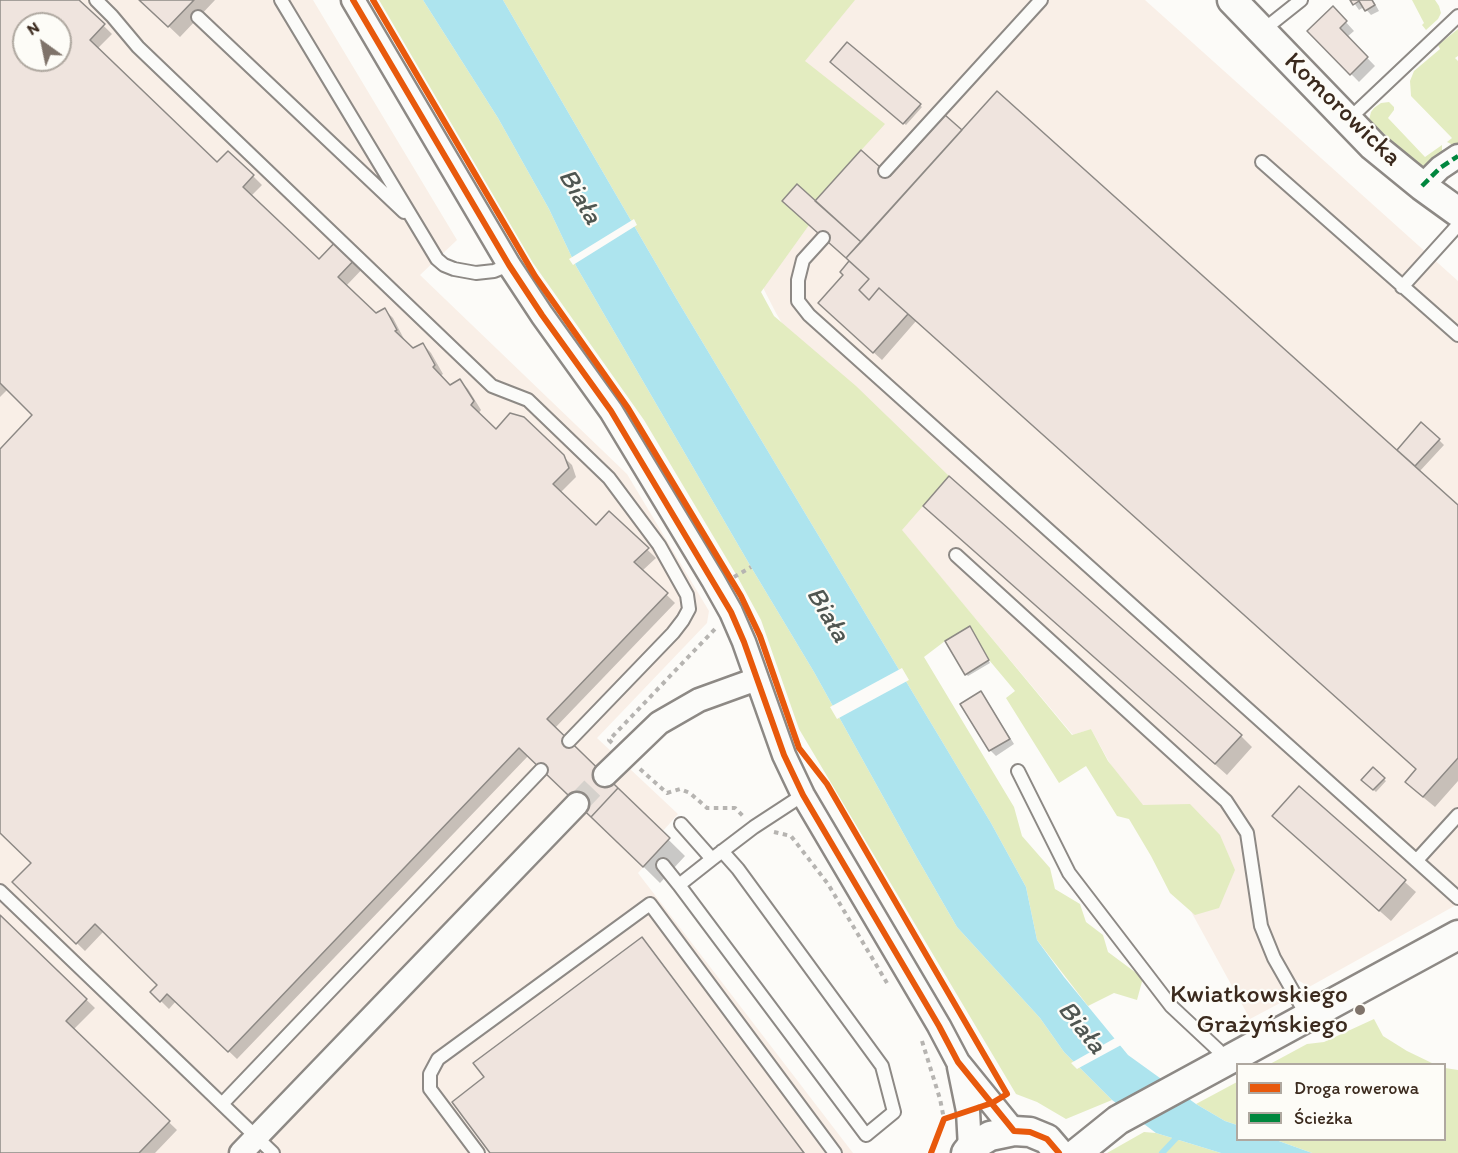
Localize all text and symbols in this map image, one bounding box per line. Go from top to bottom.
north arrow [12,12,72,72]
text: N [23,17,43,39]
street label: Komorowicka [1277,47,1407,173]
water label: Biała [550,163,608,231]
water label: Biała [798,581,856,649]
place label: Kwiatkowskiego Grażyńskiego [1170,979,1348,1040]
water label: Biała [1050,995,1112,1061]
marker: Kwiatkowskiego Grażyńskiego [1353,1003,1367,1017]
legend [1236,1063,1446,1141]
text: Droga rowerowa [1294,1077,1419,1099]
text: Ścieżka [1294,1107,1353,1129]

